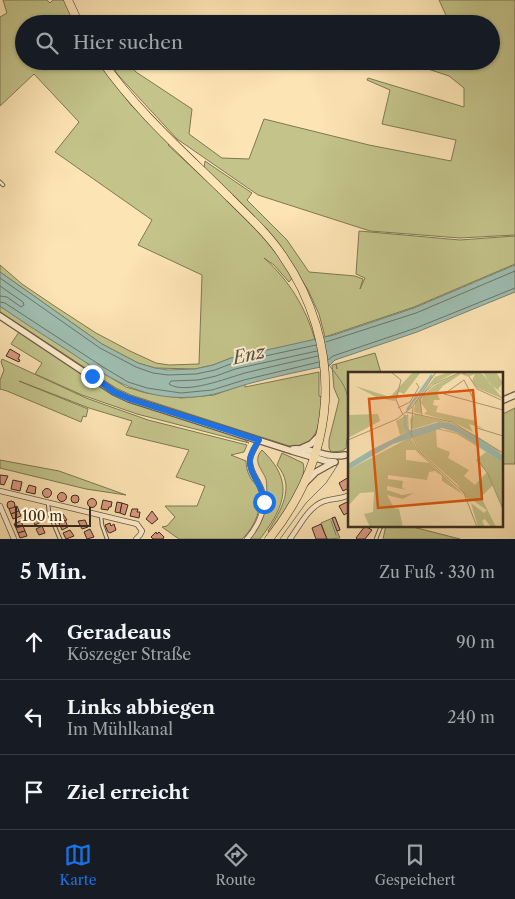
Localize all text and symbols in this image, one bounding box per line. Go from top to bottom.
search box [15,15,500,70]
icon: search [33,29,61,57]
text: Hier suchen [73,31,183,54]
water label: Enz [229,340,269,370]
route end [81,365,104,388]
inset map [348,372,502,526]
route start [253,491,276,514]
scale bar [15,504,91,527]
text: 100 m [22,507,62,525]
text: 5 Min. [20,559,87,584]
text: Zu Fuß · 330 m [379,562,495,582]
text: Geradeaus [67,621,171,644]
icon: ahead [20,628,48,656]
text: 90 m [456,632,495,652]
text: Köszeger Straße [67,644,191,664]
text: Links abbiegen [67,696,215,719]
icon: left [20,703,48,731]
text: 240 m [447,707,495,727]
text: Im Mühlkanal [67,719,173,739]
icon: arrive [20,778,48,806]
text: Ziel erreicht [67,781,189,804]
tab: Karte [60,841,96,889]
tab: Route [216,841,256,889]
tab: Gespeichert [375,841,455,889]

